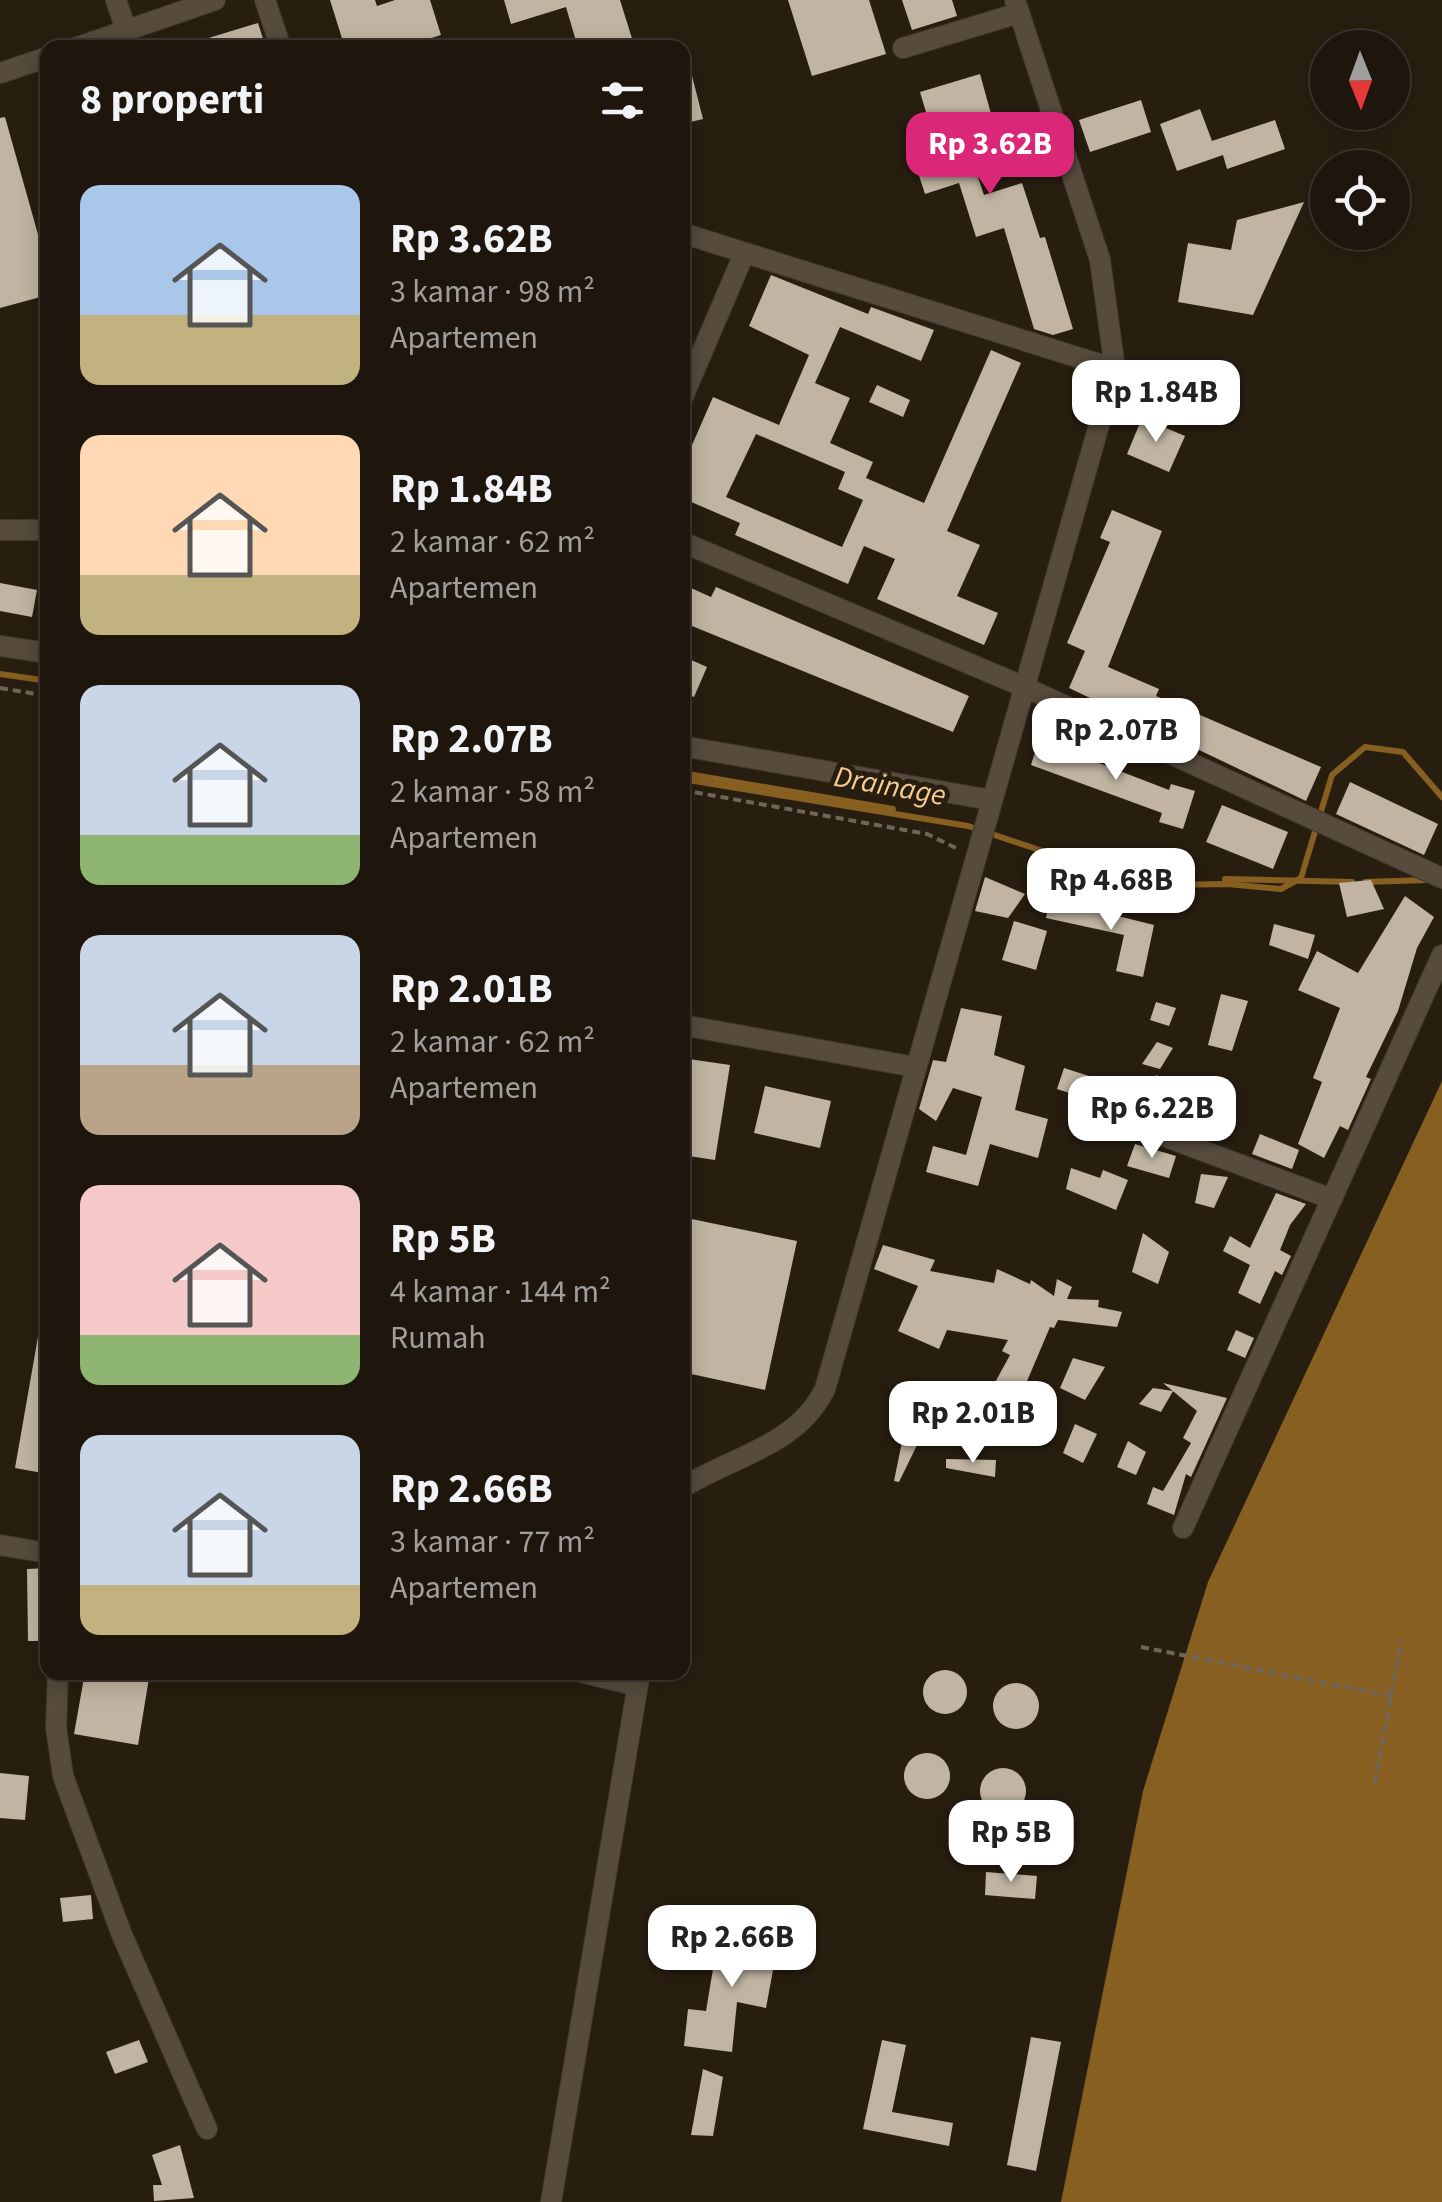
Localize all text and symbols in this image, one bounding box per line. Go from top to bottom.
north arrow [1310,30,1410,130]
map controls [1310,30,1410,250]
text: 8 properti [80,70,264,130]
icon: filters [595,73,650,128]
pin: Rp 3.62B [887,112,1093,197]
text: Rp 3.62B [928,121,1052,167]
button: locate [1310,150,1410,250]
text: Rp 3.62B [390,209,553,269]
icon: home [160,225,280,345]
text: 3 kamar · 98 m² [390,269,595,315]
text: Apartemen [390,315,538,361]
pin: Rp 1.84B [1053,360,1259,445]
text: Rp 1.84B [1094,369,1218,415]
text: Rp 1.84B [390,459,553,519]
icon: home [160,475,280,595]
text: 2 kamar · 62 m² [390,519,595,565]
text: Apartemen [390,565,538,611]
pin: Rp 2.07B [1013,698,1219,783]
text: Rp 2.07B [1054,707,1178,753]
text: Rp 2.07B [390,709,553,769]
icon: home [160,725,280,845]
water label: Drainage [831,755,949,817]
text: 2 kamar · 58 m² [390,769,595,815]
text: Apartemen [390,815,538,861]
pin: Rp 4.68B [1008,848,1214,933]
text: Rp 4.68B [1049,857,1173,903]
text: Rp 2.01B [390,959,553,1019]
icon: home [160,975,280,1095]
text: 2 kamar · 62 m² [390,1019,595,1065]
text: Apartemen [390,1065,538,1111]
pin: Rp 6.22B [1049,1076,1255,1161]
text: Rp 6.22B [1090,1085,1214,1131]
text: Rp 5B [390,1209,496,1269]
icon: home [160,1225,280,1345]
text: 4 kamar · 144 m² [390,1269,611,1315]
text: Rumah [390,1315,486,1361]
pin: Rp 2.01B [870,1381,1076,1466]
text: Rp 2.01B [911,1390,1035,1436]
text: Rp 2.66B [390,1459,553,1519]
icon: home [160,1475,280,1595]
text: 3 kamar · 77 m² [390,1519,595,1565]
text: Apartemen [390,1565,538,1611]
pin: Rp 5B [941,1800,1081,1885]
text: Rp 5B [971,1809,1051,1855]
pin: Rp 2.66B [629,1905,835,1990]
text: Rp 2.66B [670,1914,794,1960]

